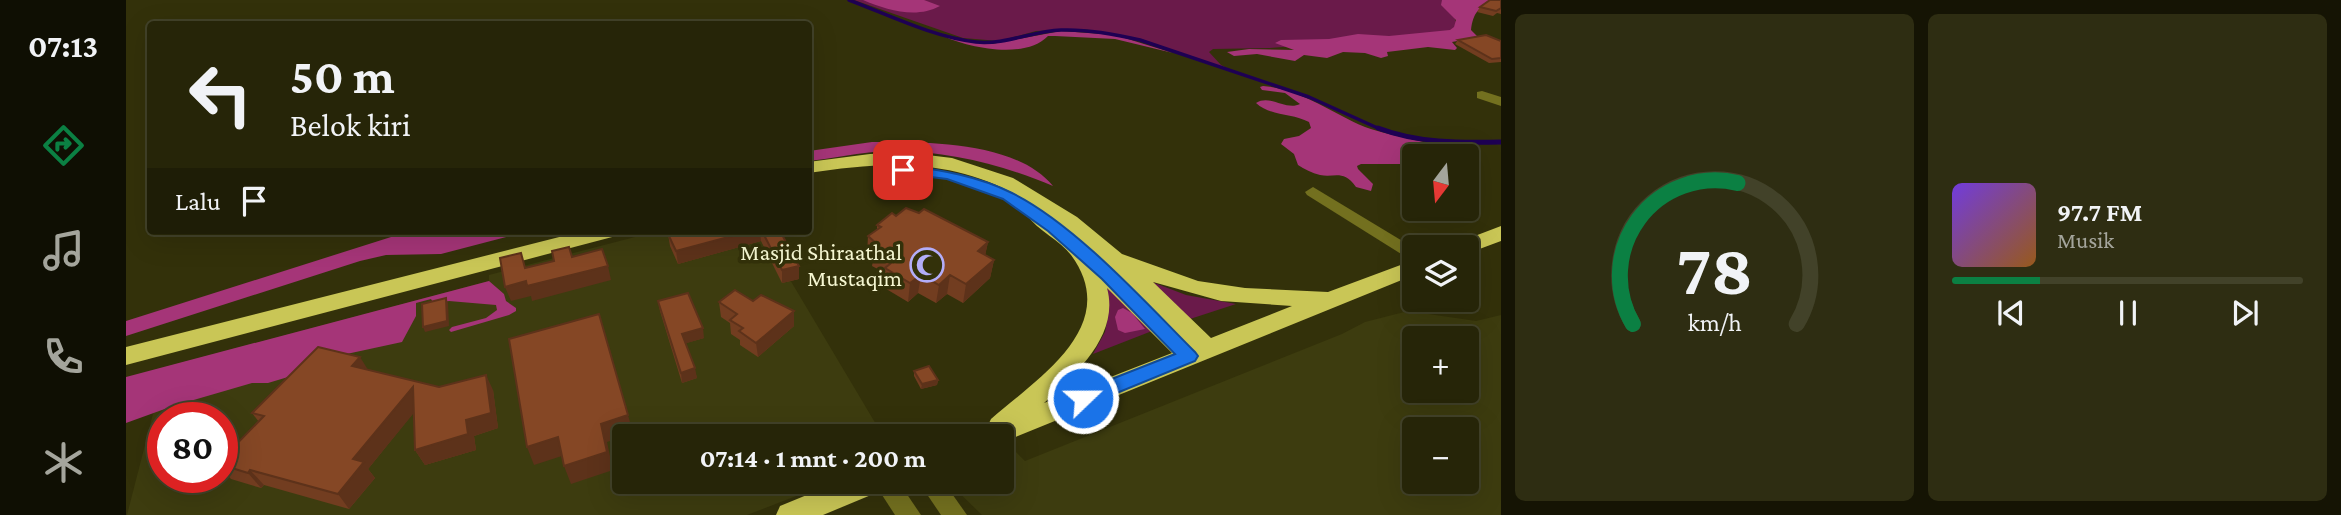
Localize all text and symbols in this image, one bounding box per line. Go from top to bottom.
text: 07:13 [28,28,98,64]
icon: left [175,49,266,140]
text: 50 m [290,49,395,104]
text: Belok kiri [290,107,411,143]
icon: directions [39,121,88,170]
pin [873,140,933,200]
north arrow [1402,144,1479,220]
map controls [1402,144,1479,494]
icon: arrive [884,151,922,189]
icon: arrive [235,182,273,220]
text: Lalu [175,187,221,216]
text: 97.7 FM [2057,198,2142,227]
icon: music [39,226,88,275]
text: Musik [2057,227,2114,253]
text: 78 [1676,229,1753,310]
button: layers [1402,235,1479,312]
place label: Masjid Shiraathal Mustaqim [740,239,902,291]
mosque icon: Masjid Shiraathal Mustaqim [908,246,946,284]
icon: previous [1992,294,2030,332]
icon: pause [2109,294,2147,332]
icon: next [2226,294,2264,332]
text: km/h [1688,308,1741,335]
button: + [1402,326,1479,403]
icon: phone [39,332,88,381]
position arrow [1046,361,1120,435]
speed limit sign: 80 [147,402,238,493]
button: − [1402,417,1479,494]
icon: climate [39,438,88,487]
text: 07:14 · 1 mnt · 200 m [700,444,926,473]

